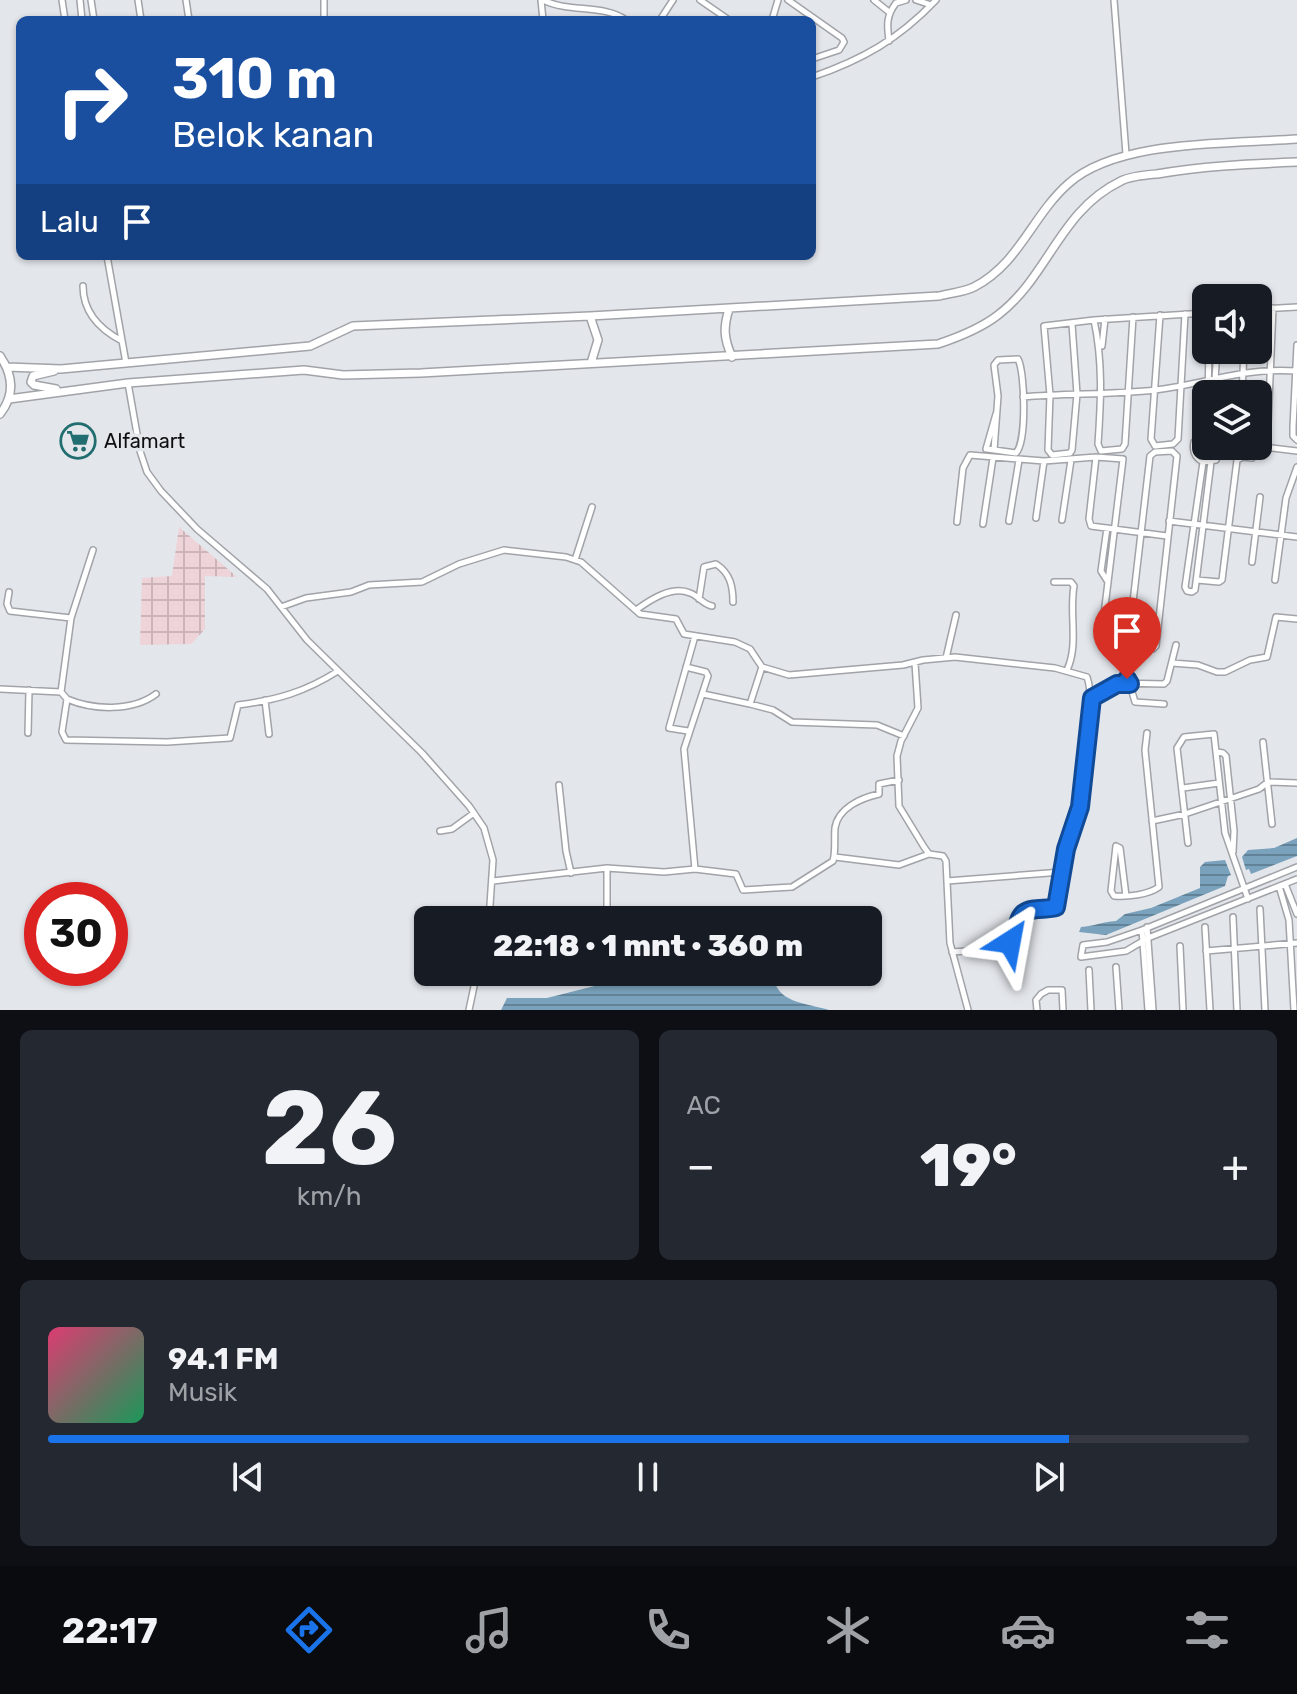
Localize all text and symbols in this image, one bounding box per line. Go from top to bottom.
text: 310 m [172,46,337,112]
icon: right [40,48,144,152]
text: Belok kanan [172,113,374,156]
icon: arrive [115,200,159,244]
text: Lalu [40,204,99,240]
map controls [1192,284,1272,460]
button: sound [1192,284,1272,364]
button: layers [1192,380,1272,460]
supermarket icon: Alfamart [59,422,97,460]
place label: Alfamart [104,429,185,453]
pin [1093,597,1161,679]
icon: arrive [1105,609,1149,653]
speed limit sign: 30 [24,882,128,986]
position arrow [968,900,1052,984]
text: 22:18 · 1 mnt · 360 m [493,928,803,964]
text: 26 [262,1067,397,1190]
text: AC [687,1090,721,1121]
text: 19° [920,1130,1017,1201]
text: − [687,1140,715,1192]
text: + [1222,1140,1249,1192]
text: km/h [297,1181,362,1212]
text: 94.1 FM [168,1341,279,1377]
text: Musik [168,1377,237,1408]
icon: previous [226,1455,270,1499]
icon: pause [626,1455,670,1499]
icon: next [1027,1455,1071,1499]
icon: directions [281,1602,337,1658]
icon: music [461,1602,517,1658]
icon: phone [640,1602,696,1658]
icon: climate [820,1602,876,1658]
icon: car [1000,1602,1056,1658]
icon: filters [1179,1602,1235,1658]
text: 22:17 [62,1609,158,1652]

